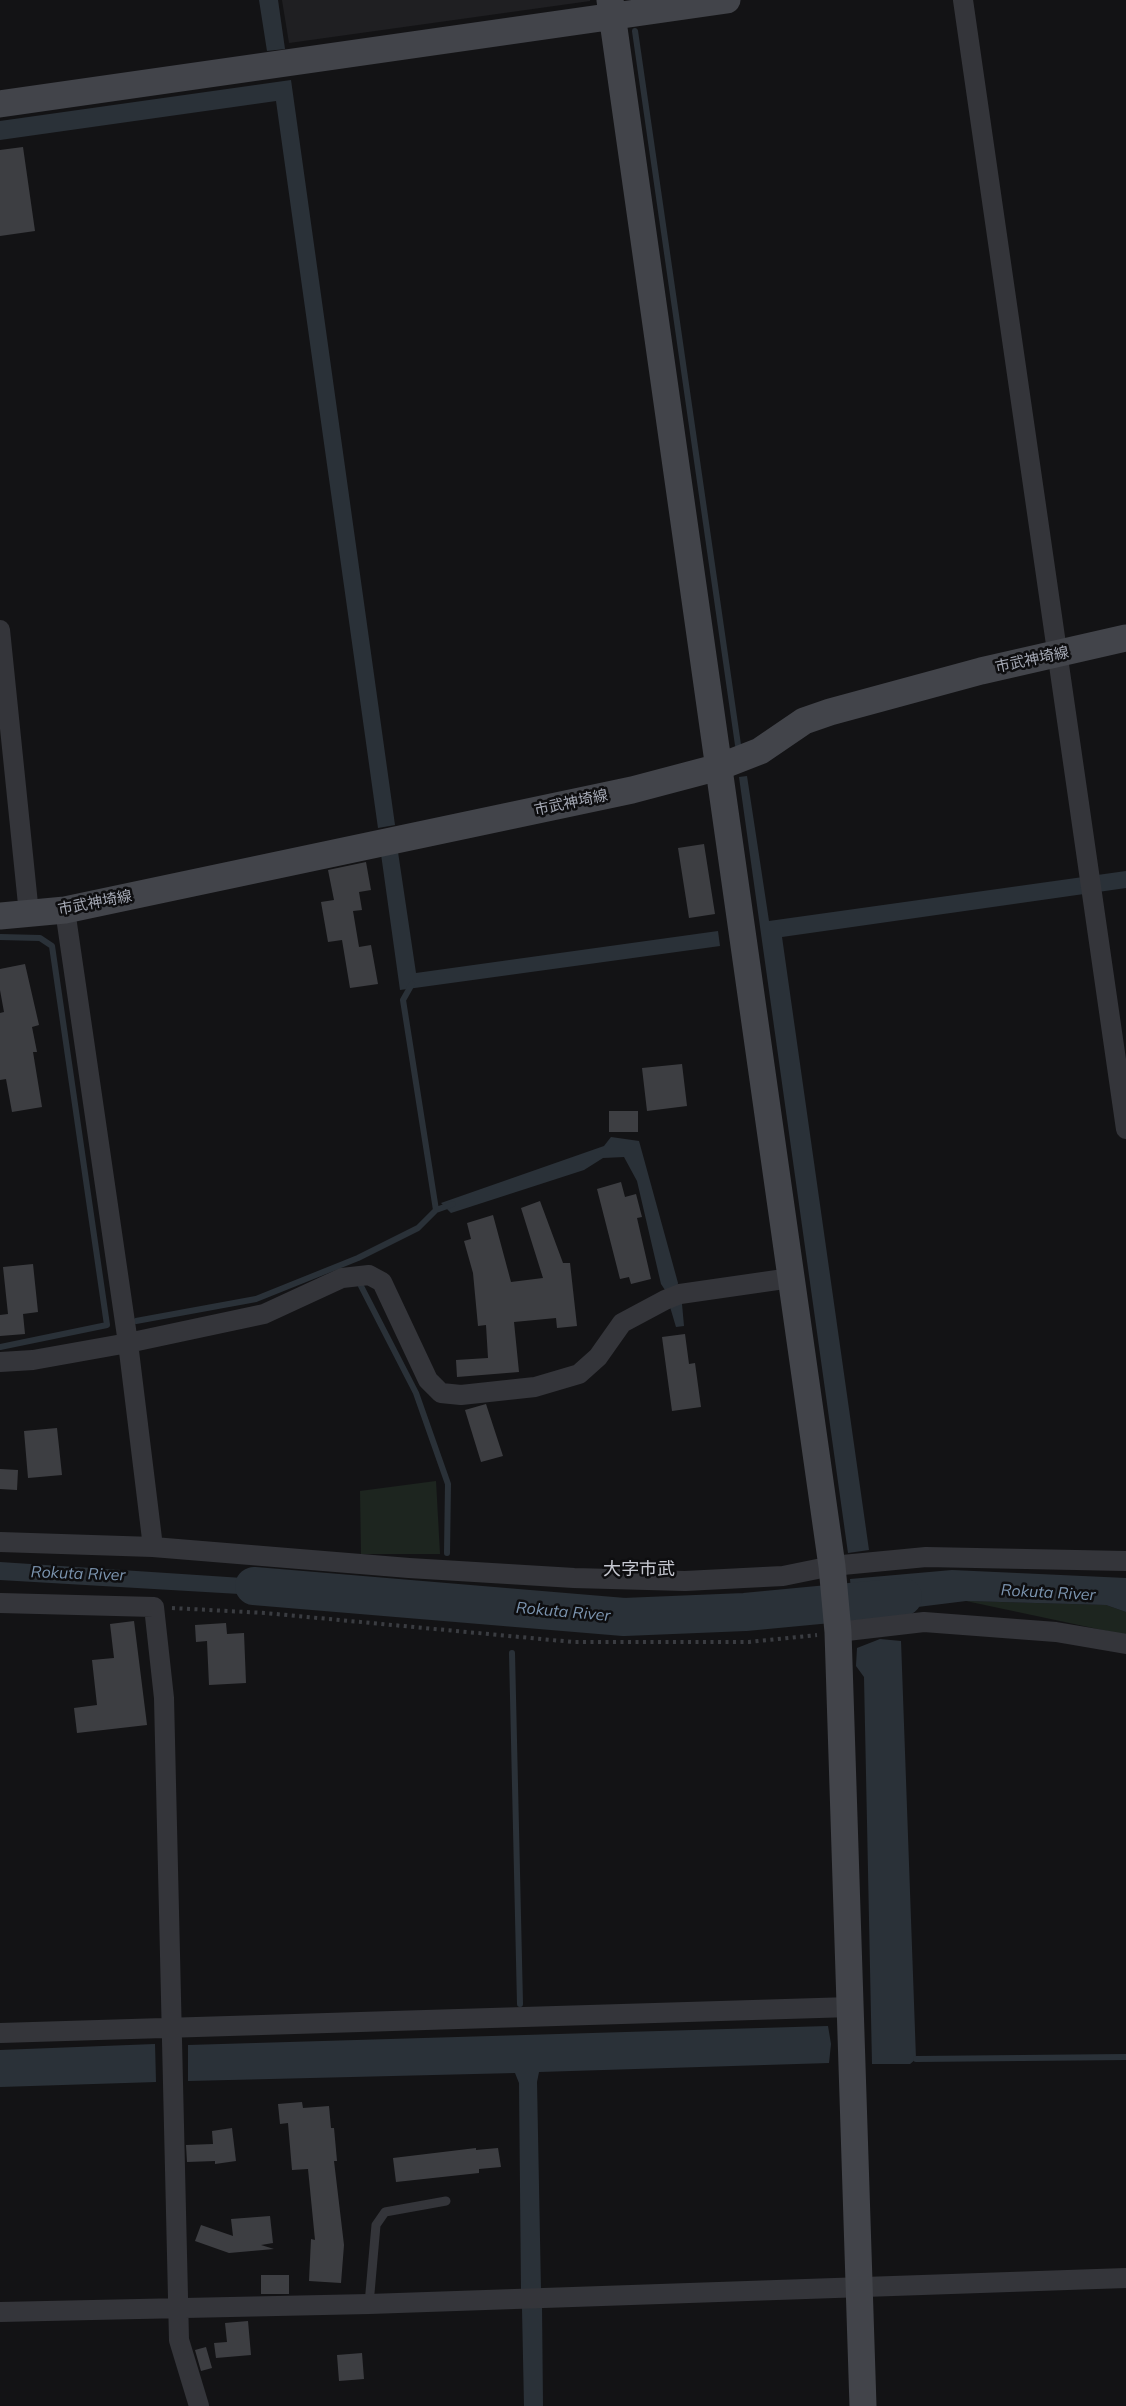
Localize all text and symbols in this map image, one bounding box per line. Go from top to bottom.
street label: 市武神埼線 [993,643,1071,677]
street label: 市武神埼線 [532,786,610,820]
street label: 市武神埼線 [56,887,134,919]
district label: 大字市武 [603,1559,675,1581]
water label: Rokuta River [30,1563,126,1585]
water label: Rokuta River [1000,1581,1096,1605]
water label: Rokuta River [515,1598,611,1626]

